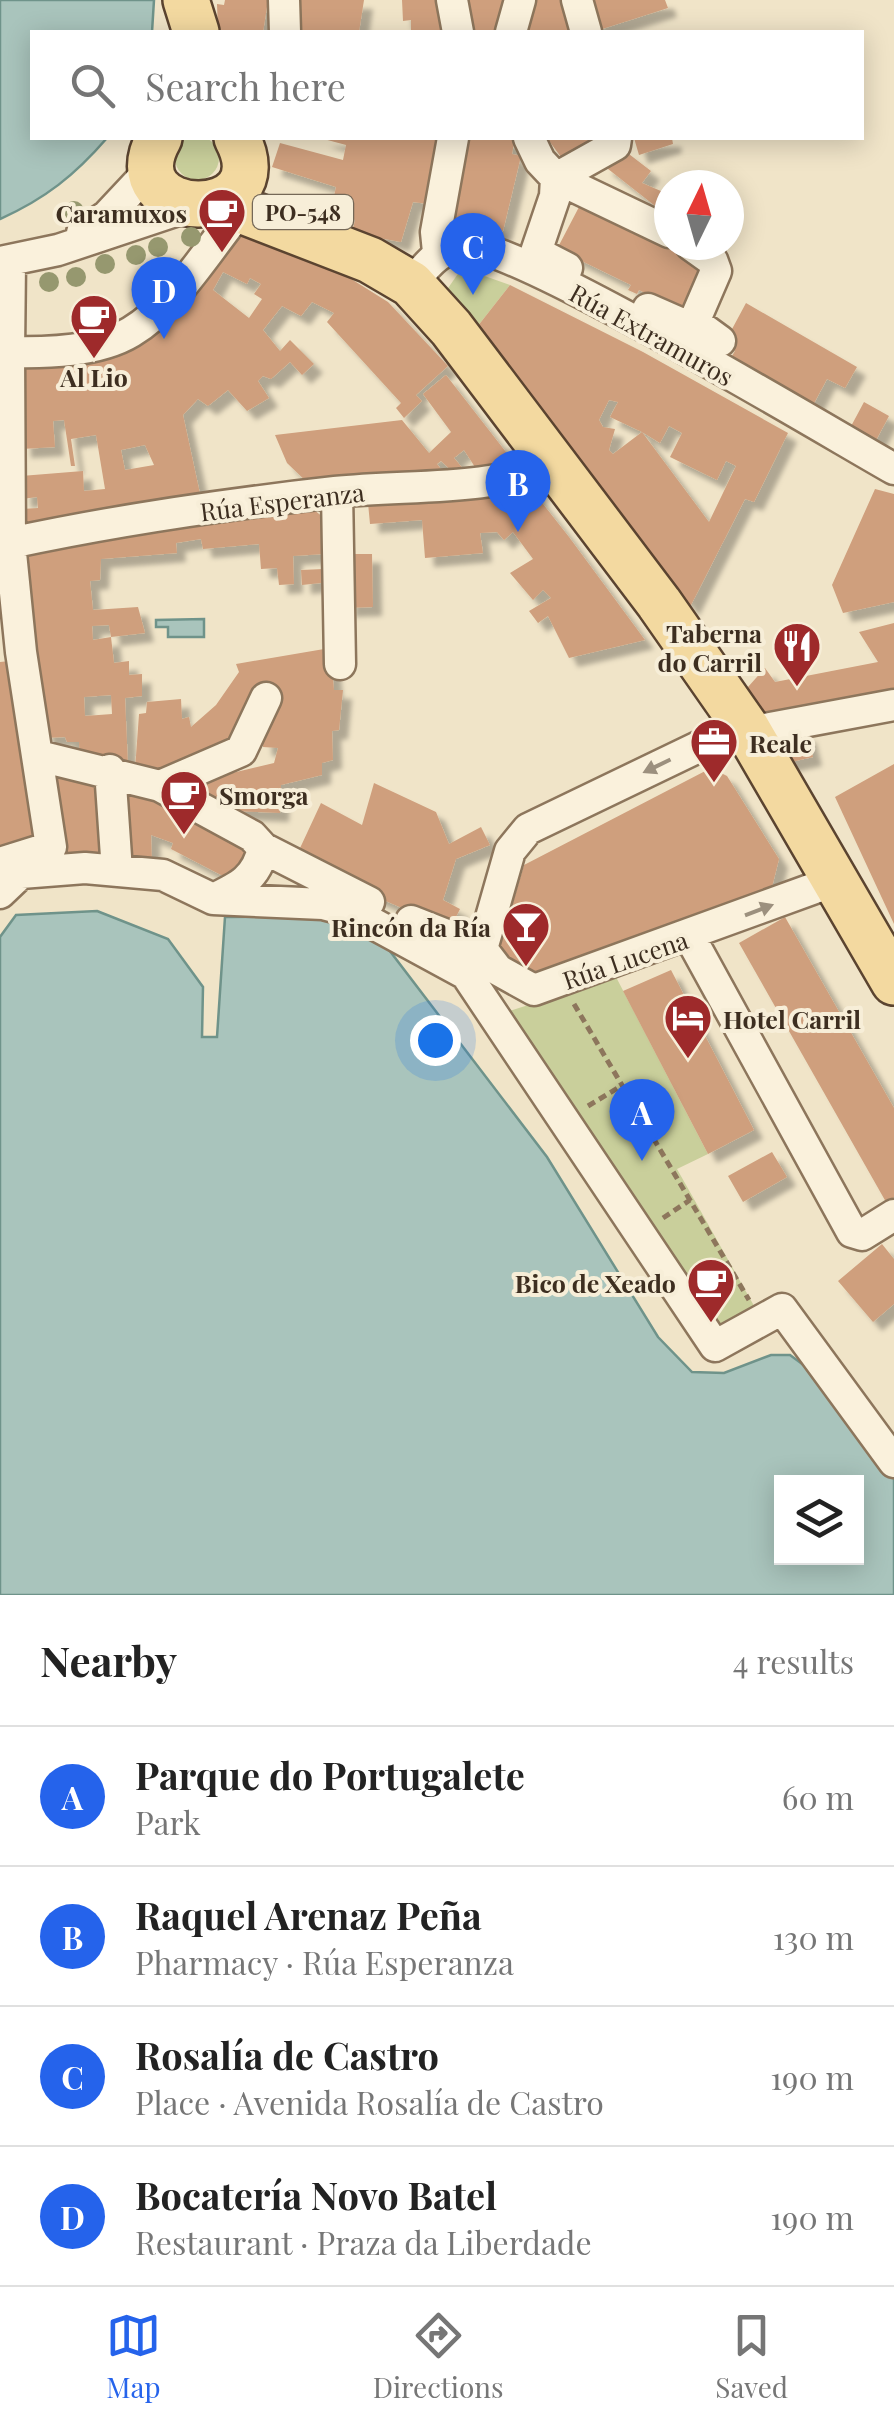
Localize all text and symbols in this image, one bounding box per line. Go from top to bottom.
search box [30,30,864,140]
icon: search [65,58,120,113]
text: Search here [145,60,346,111]
north arrow [654,170,744,260]
cafe icon: Caramuxos [196,186,248,254]
road number: PO-548 [253,195,353,229]
place label: Caramuxos [55,196,187,229]
pin: C [440,212,506,295]
pin: D [132,256,196,339]
street label: Rúa Extramuros [564,275,740,393]
cafe icon: Al Lio [68,292,120,360]
place label: Al Lio [59,360,128,393]
pin: B [486,450,550,532]
street label: Rúa Esperanza [198,474,367,527]
place label: Taberna do Carril [658,616,762,678]
restaurant icon: Taberna do Carril [771,620,823,688]
office icon: Reale [688,716,740,784]
place label: Reale [749,726,812,759]
one-way arrow [643,758,672,775]
cafe icon: Smorga [158,768,210,836]
place label: Smorga [219,778,309,811]
bar icon: Rincón da Ría [500,900,552,968]
one-way arrow [745,901,775,917]
place label: Rincón da Ría [331,910,491,943]
street label: Rúa Lucena [558,922,693,996]
hotel icon: Hotel Carril [662,992,714,1060]
place label: Hotel Carril [723,1002,861,1035]
your location [410,1015,461,1066]
pin: A [610,1078,674,1161]
cafe icon: Bico de Xeado [685,1256,737,1324]
place label: Bico de Xeado [515,1266,676,1299]
map controls [774,1475,864,1565]
button: layers [774,1475,864,1565]
text: Nearby [40,1632,177,1688]
text: 4 results [733,1639,854,1682]
text: Parque do Portugalete [135,1749,525,1800]
text: A [62,1775,83,1818]
text: 60 m [782,1775,854,1818]
text: Park [135,1800,201,1843]
text: Raquel Arenaz Peña [135,1889,482,1940]
text: B [62,1915,83,1958]
text: 130 m [773,1915,854,1958]
text: Pharmacy · Rúa Esperanza [135,1940,514,1983]
text: Rosalía de Castro [135,2029,439,2080]
text: C [61,2055,84,2098]
text: 190 m [770,2055,854,2098]
text: Place · Avenida Rosalía de Castro [135,2080,604,2123]
text: Bocatería Novo Batel [135,2169,497,2220]
text: D [60,2195,85,2238]
text: 190 m [770,2195,854,2238]
text: Restaurant · Praza da Liberdade [135,2220,592,2263]
tab: Map [106,2308,161,2405]
tab: Directions [373,2308,504,2405]
tab: Saved [715,2308,788,2405]

